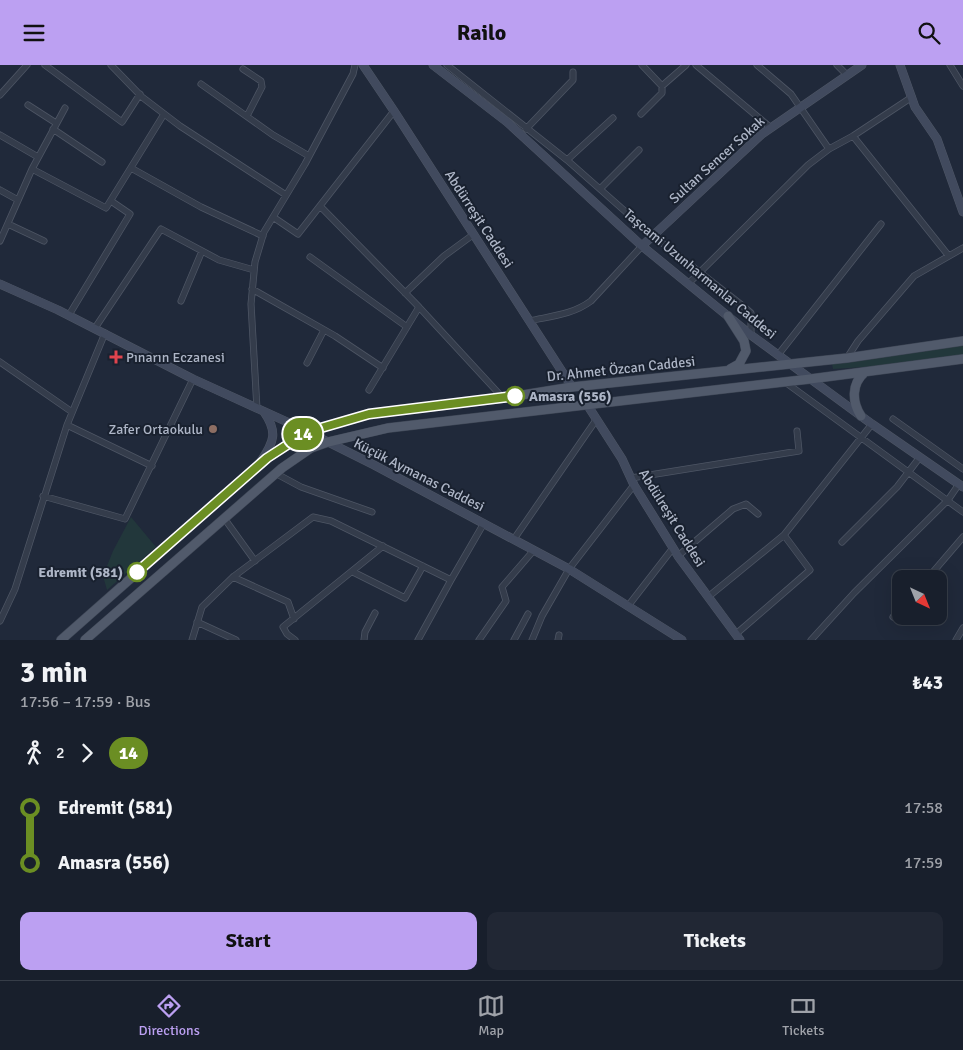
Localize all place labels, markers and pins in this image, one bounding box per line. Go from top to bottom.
place label: Pınarın Eczanesi [126,349,225,366]
marker: Pınarın Eczanesi [110,351,122,363]
marker: Amasra (556) [505,386,525,406]
place label: Amasra (556) [529,388,612,405]
place label: Zafer Ortaokulu [109,421,203,438]
marker: Zafer Ortaokulu [207,423,219,435]
marker: Edremit (581) [127,562,147,582]
place label: Edremit (581) [38,564,123,581]

